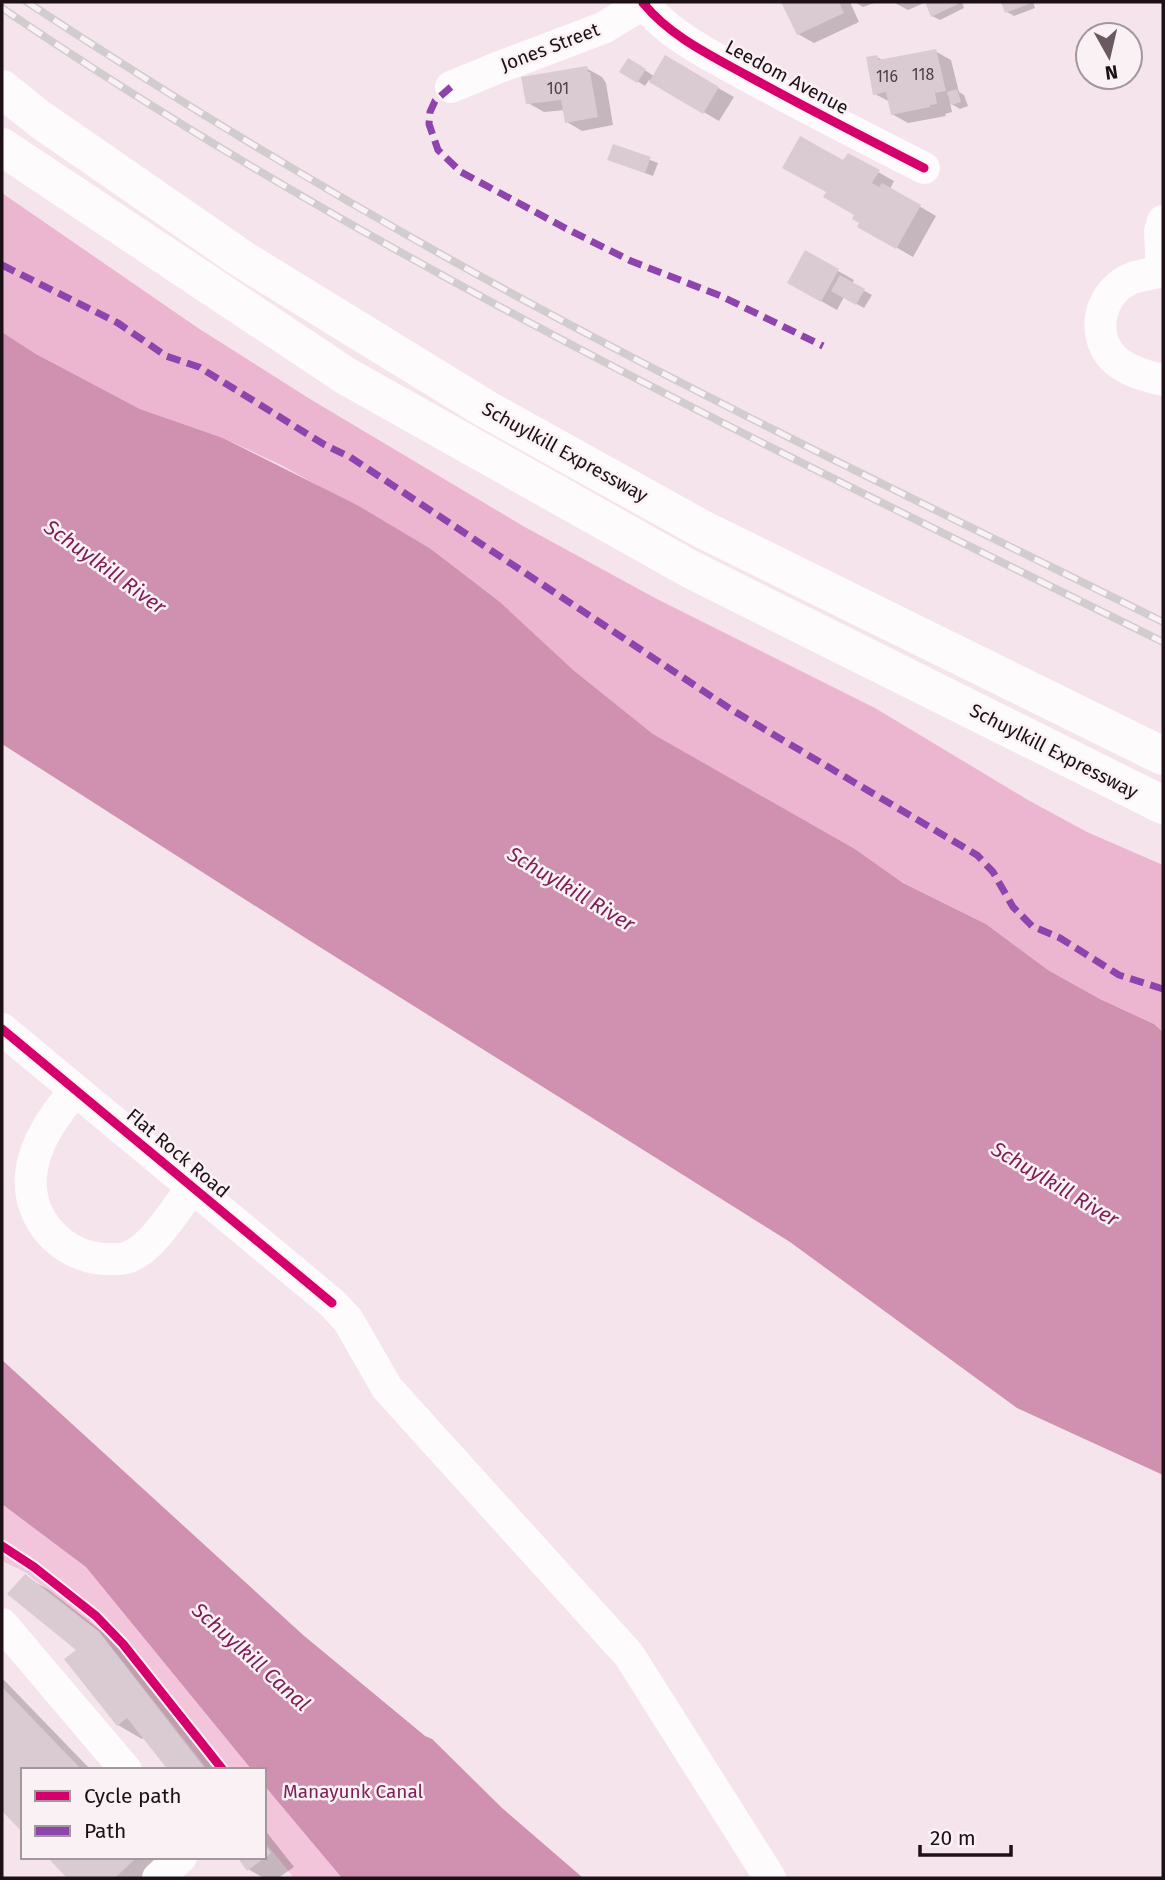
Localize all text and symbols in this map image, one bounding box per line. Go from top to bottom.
street label: Jones Street [497,18,603,76]
north arrow [1074,21,1144,91]
street label: Leedom Avenue [721,35,853,119]
text: N [1103,60,1119,85]
house number: 118 [912,65,934,84]
house number: 116 [876,67,898,86]
house number: 101 [547,79,569,98]
street label: Schuylkill Expressway [478,397,652,507]
water label: Schuylkill River [38,514,172,620]
street label: Schuylkill Expressway [966,699,1143,804]
water label: Schuylkill River [502,840,640,938]
street label: Flat Rock Road [122,1103,234,1203]
water label: Schuylkill River [986,1135,1124,1233]
water label: Schuylkill Canal [186,1596,315,1717]
legend [21,1768,266,1859]
park label: Manayunk Canal [283,1780,424,1803]
text: Cycle path [84,1783,182,1809]
scale bar [920,1814,1011,1858]
text: Path [84,1818,126,1844]
text: 20 m [930,1825,976,1851]

